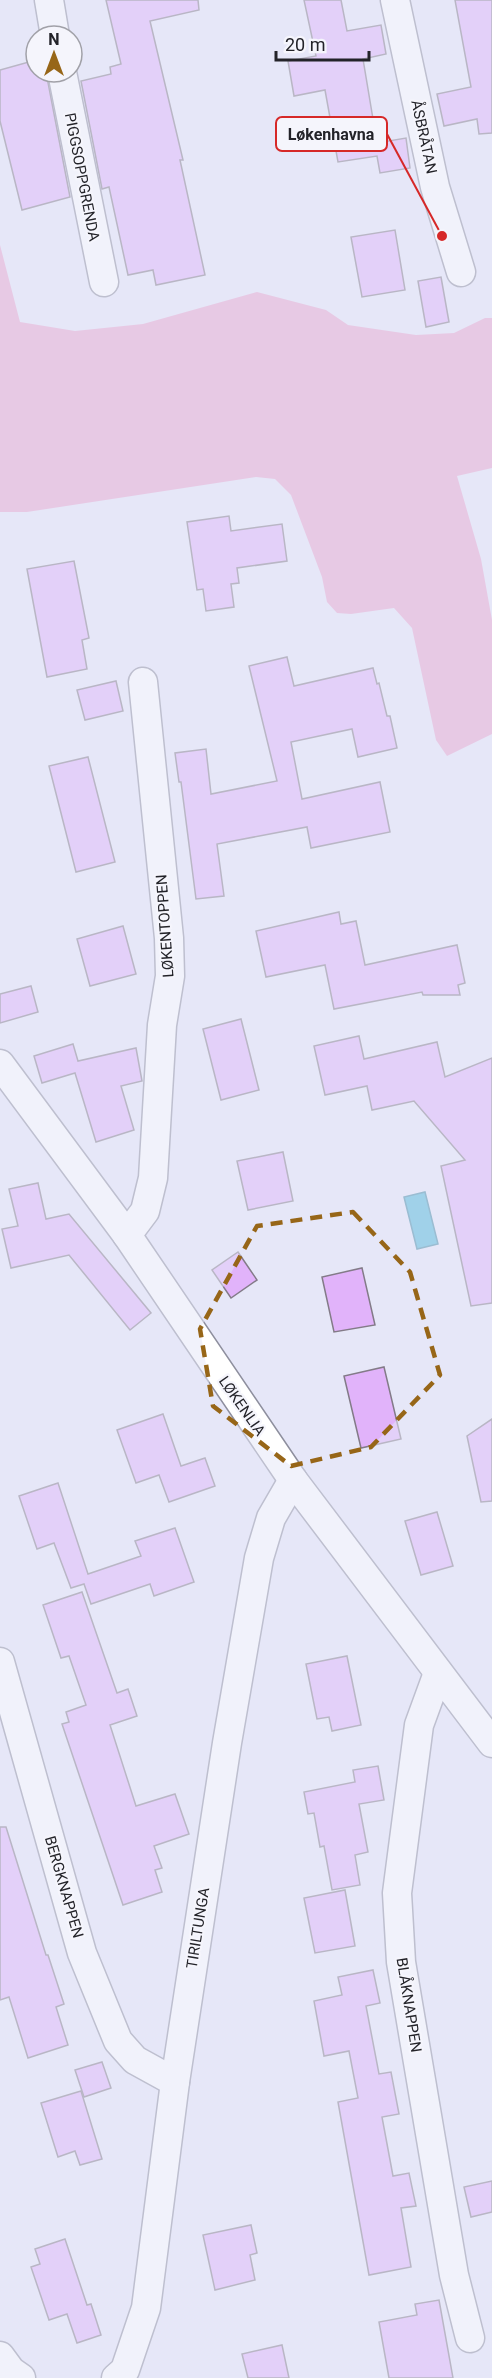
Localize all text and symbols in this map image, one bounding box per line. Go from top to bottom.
north arrow [24,24,84,84]
scale bar [276,24,369,62]
text: N [48,30,60,49]
text: 20 m [285,34,325,55]
street label: ÅSBRÅTAN [407,98,441,176]
street label: PIGGSOPPGRENDA [61,111,103,243]
callout: Løkenhavna [276,117,387,151]
text: Løkenhavna [288,125,375,144]
street label: LØKENTOPPEN [152,874,178,978]
street label: LØKENLIA [215,1373,269,1439]
street label: BERGKNAPPEN [41,1834,87,1940]
street label: TIRILTUNGA [183,1886,213,1970]
street label: BLÅKNAPPEN [393,1956,425,2054]

